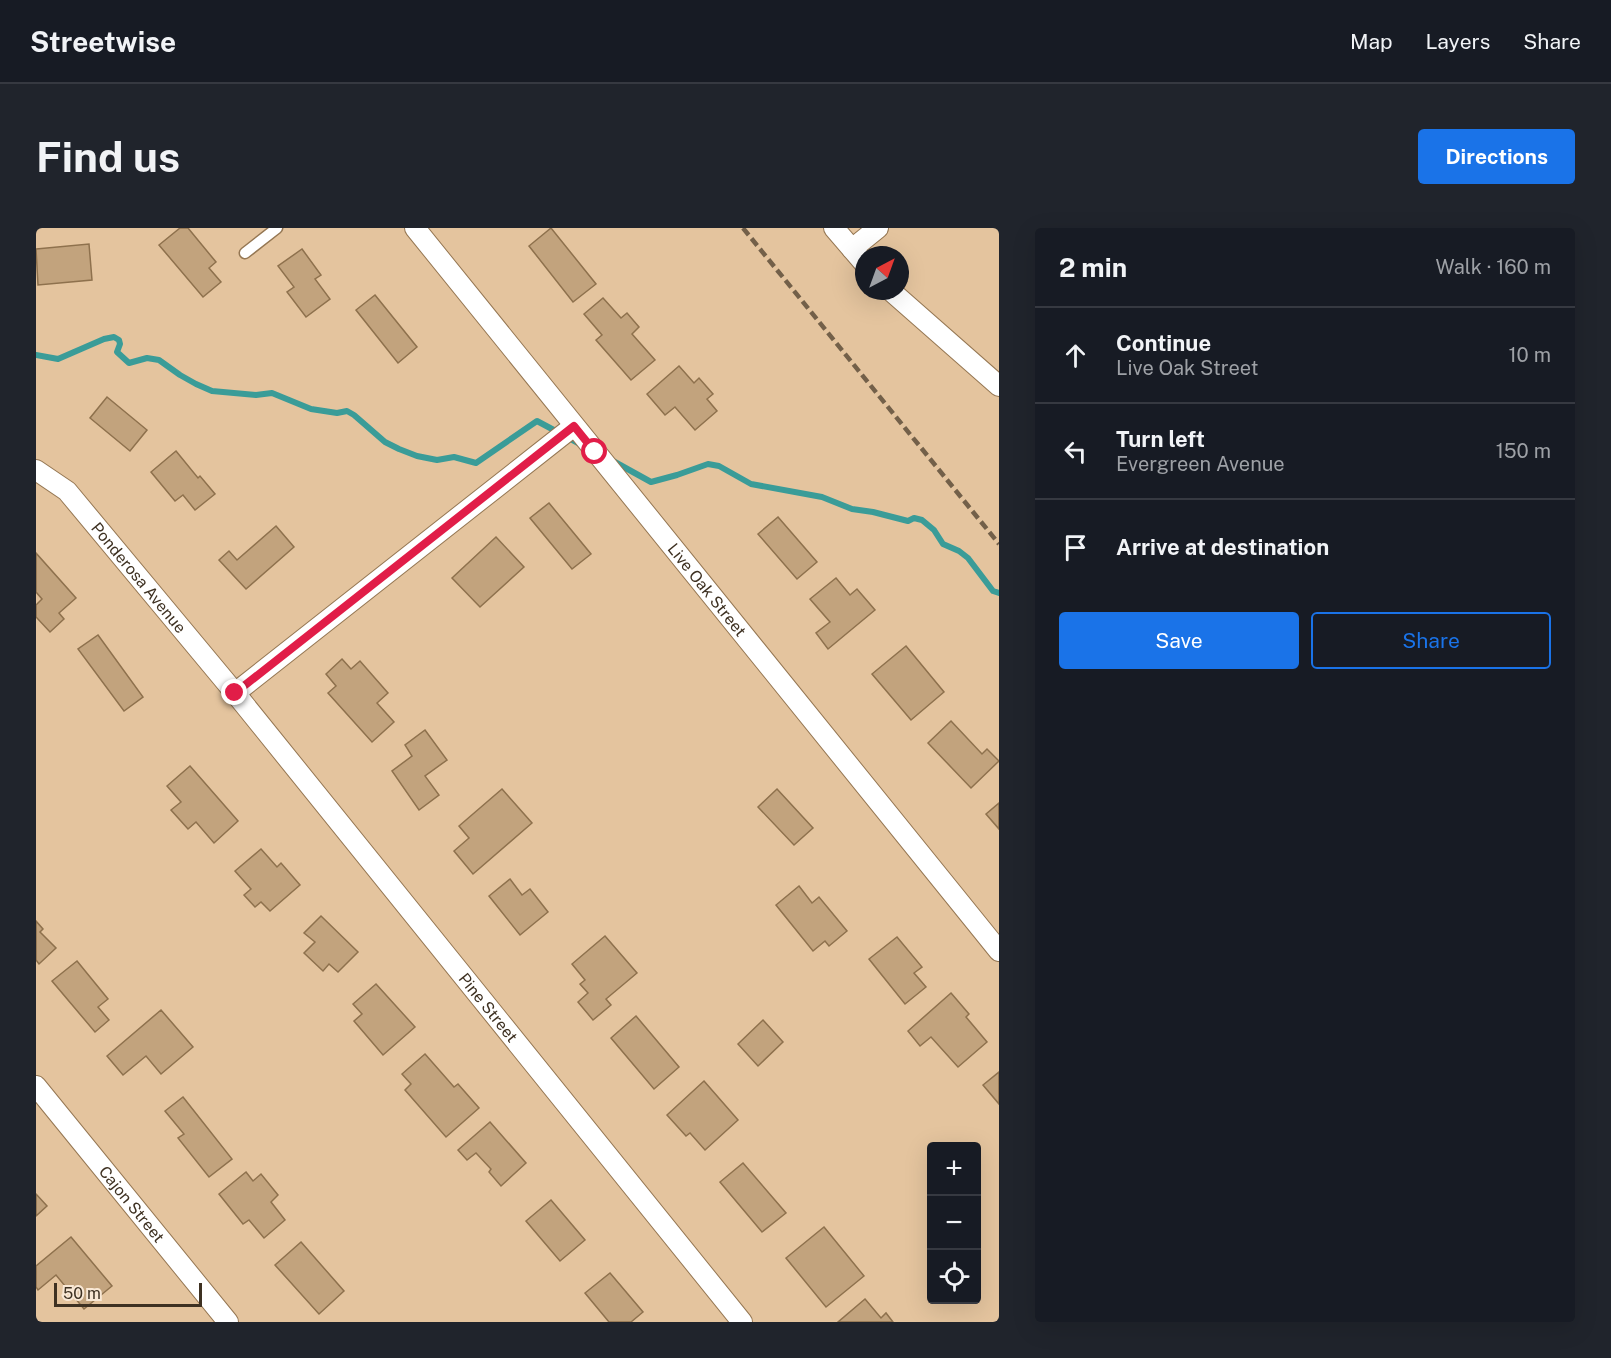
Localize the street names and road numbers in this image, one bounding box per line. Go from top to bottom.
street label: Ponderosa Avenue [87,519,190,637]
street label: Live Oak Street [664,540,750,640]
street label: Pine Street [455,969,522,1046]
street label: Cajon Street [95,1162,168,1246]

